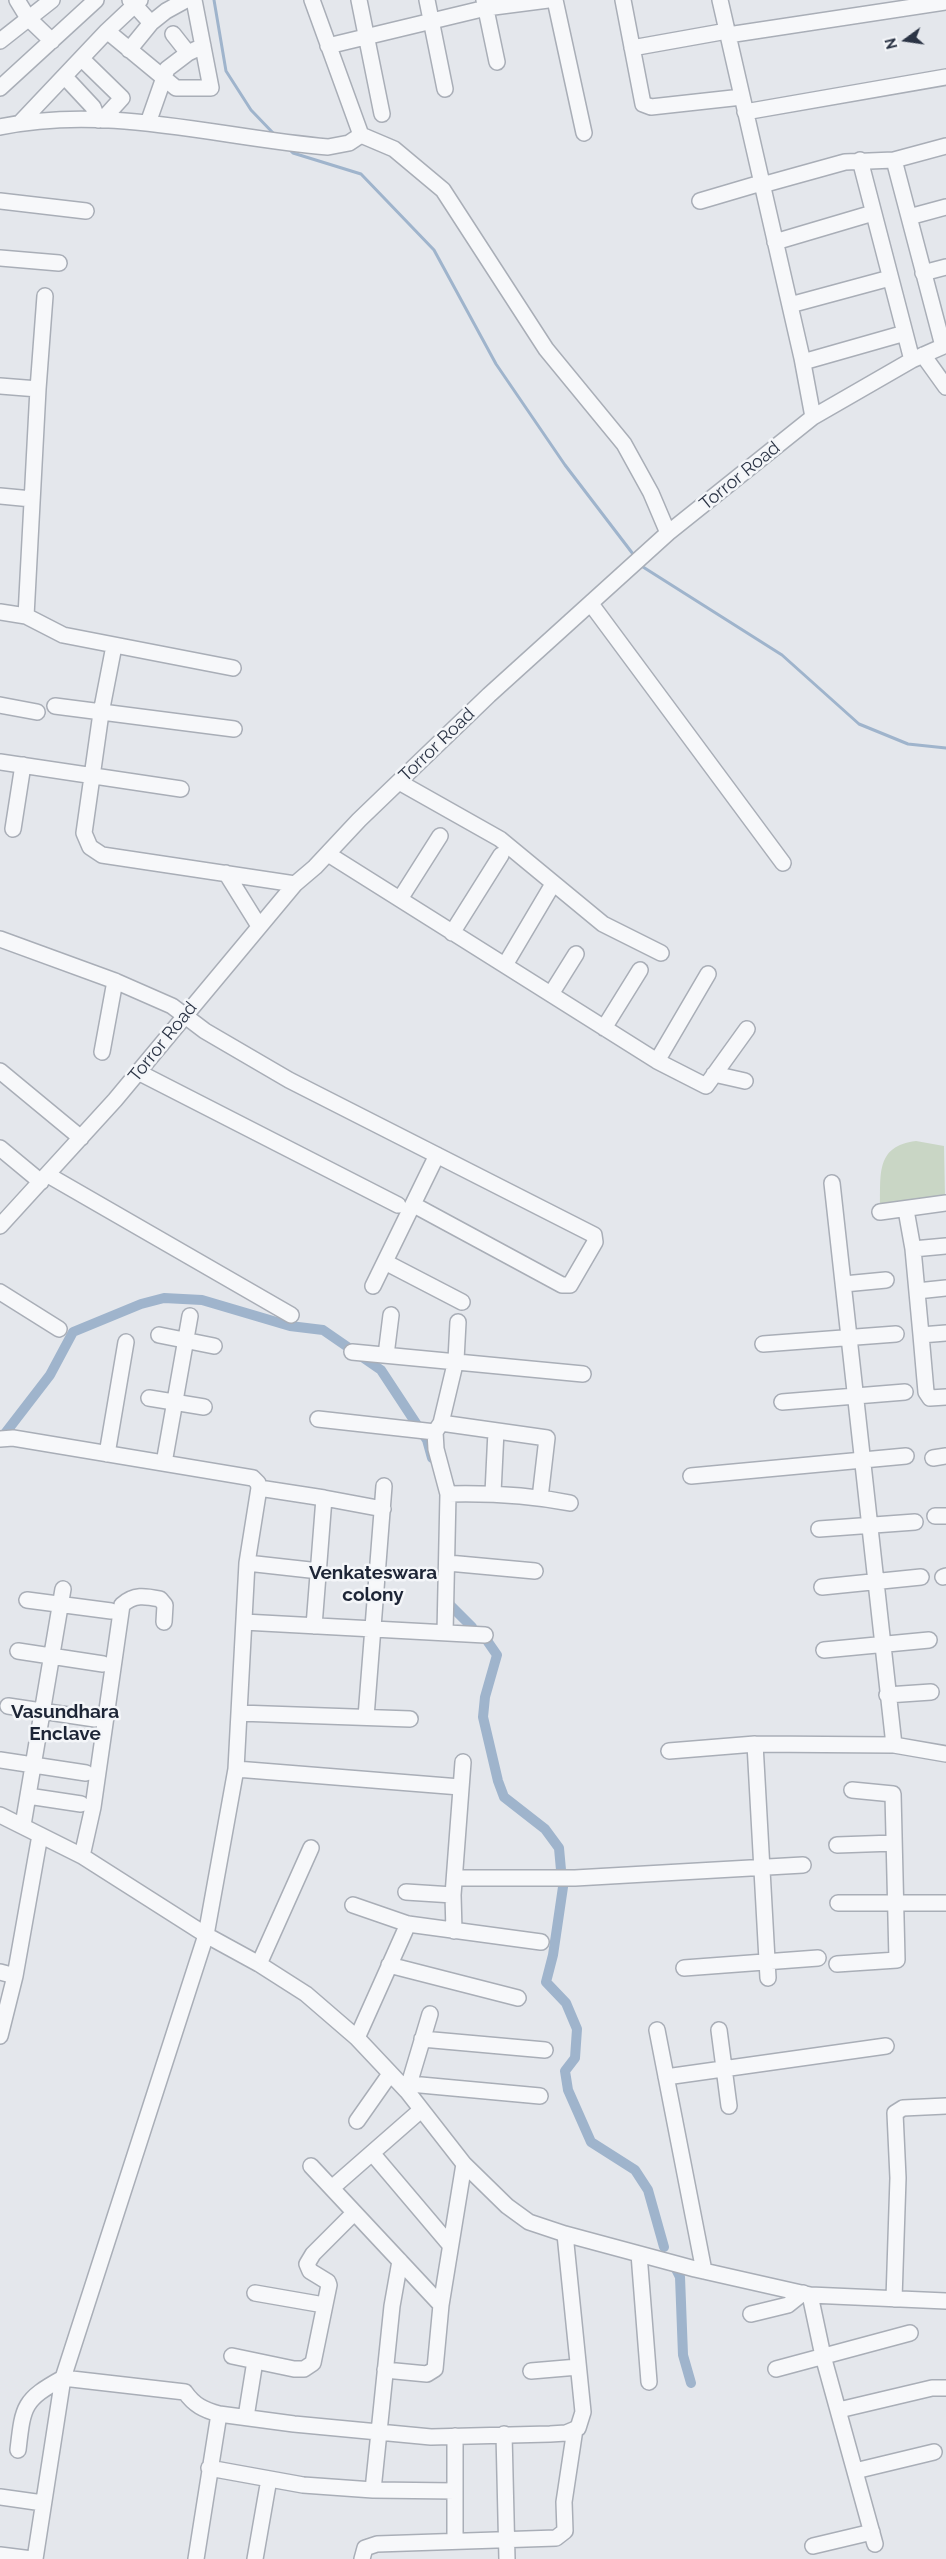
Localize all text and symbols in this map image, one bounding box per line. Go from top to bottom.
north arrow [881,15,931,65]
text: N [882,37,901,51]
street label: Torror Road [696,437,784,515]
street label: Torror Road [395,704,479,786]
street label: Torror Road [124,998,202,1086]
district label: Venkateswara colony [309,1562,437,1606]
district label: Vasundhara Enclave [11,1701,119,1745]

